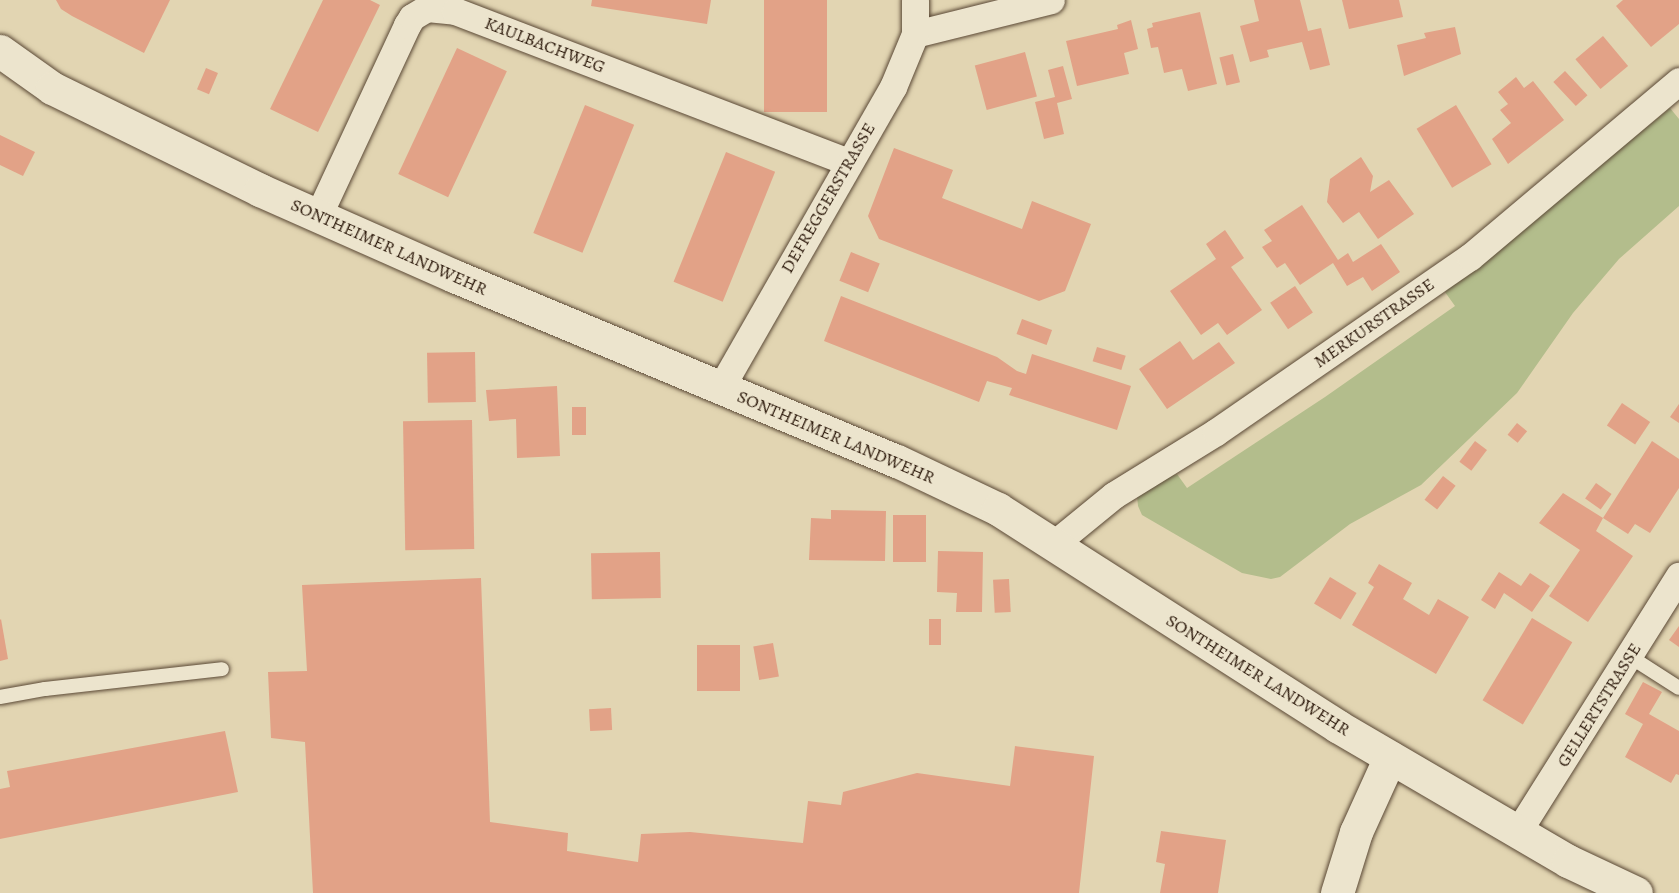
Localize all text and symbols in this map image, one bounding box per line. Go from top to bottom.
street label: KAULBACHWEG [482,12,608,78]
street label: DEFREGGERSTRASSE [776,119,880,277]
street label: SONTHEIMER LANDWEHR [287,194,491,300]
street label: MERKURSTRASSE [1310,273,1438,373]
street label: SONTHEIMER LANDWEHR [734,386,938,488]
street label: SONTHEIMER LANDWEHR [1162,609,1354,741]
street label: GELLERTSTRASSE [1552,639,1646,771]

